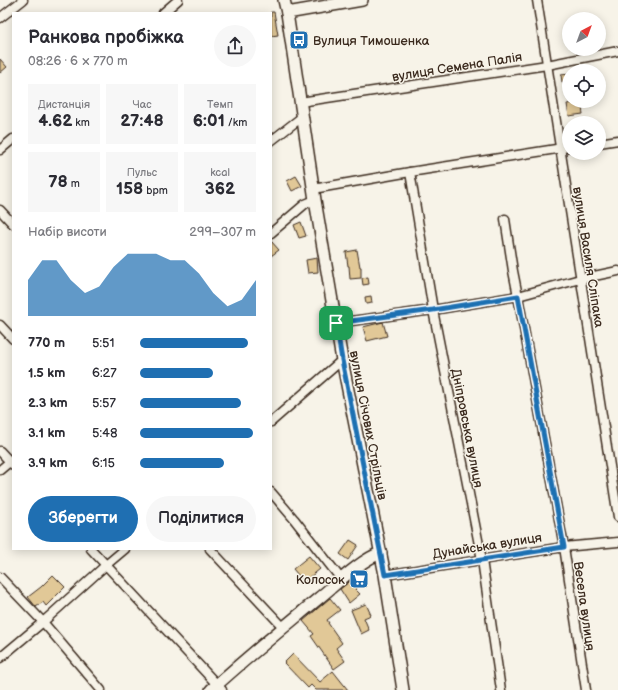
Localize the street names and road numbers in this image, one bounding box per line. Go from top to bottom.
street label: вулиця Семена Палія [391,49,523,85]
street label: вулиця Василя Сліпака [569,186,607,329]
street label: вулиця Січових Стрільців [346,349,390,501]
street label: Дніпровська вулиця [448,367,486,489]
street label: Дунайська вулиця [431,529,543,563]
street label: Весела вулиця [570,560,598,652]

